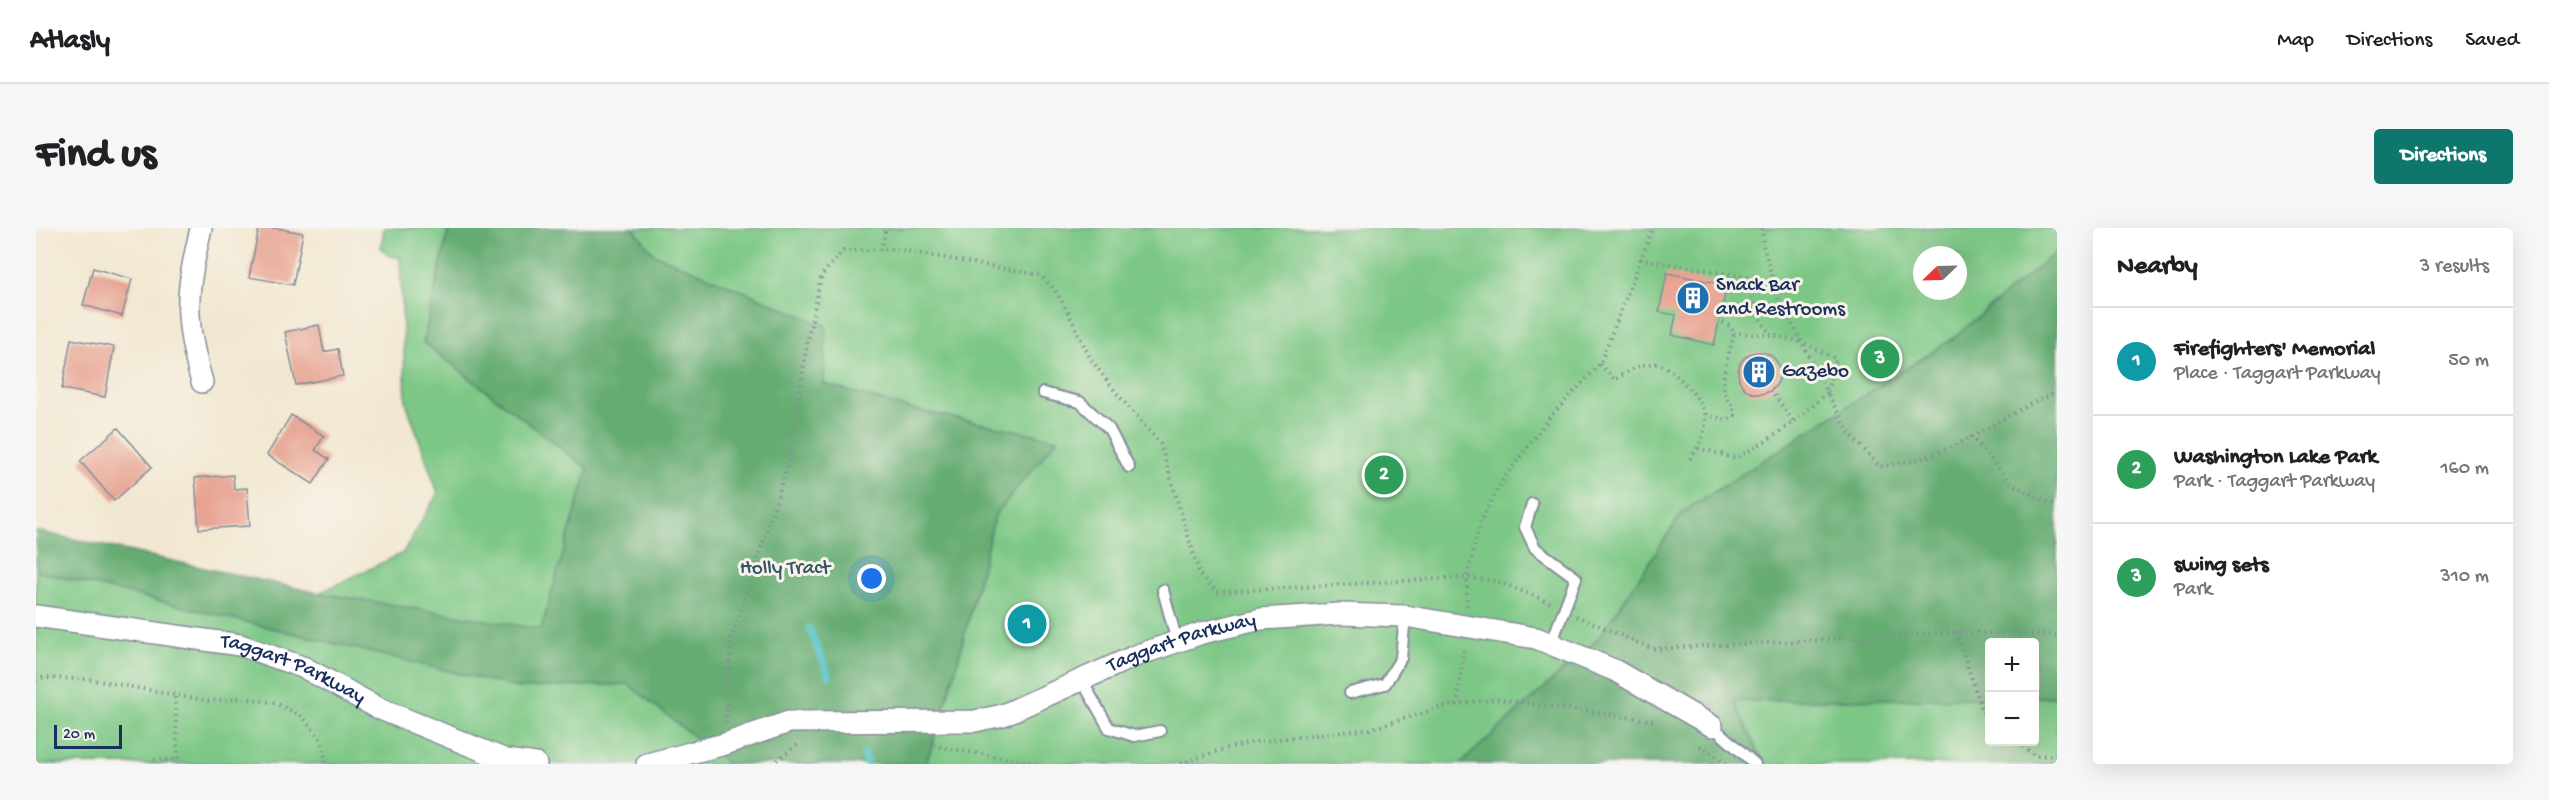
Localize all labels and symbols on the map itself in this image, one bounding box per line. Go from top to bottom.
north arrow [1913,246,1967,300]
place label: Snack Bar and Restrooms [1716,274,1846,323]
building icon: Snack Bar and Restrooms [1675,280,1711,316]
pin: 3 [1860,336,1900,382]
building icon: Gazebo [1741,354,1777,390]
place label: Gazebo [1782,360,1849,385]
pin: 2 [1364,452,1404,498]
park label: Holly Tract [740,557,833,582]
your location [857,564,886,593]
pin: 1 [1008,602,1046,646]
street label: Taggart Parkway [1103,608,1258,680]
street label: Taggart Parkway [218,630,369,711]
scale bar [54,722,122,750]

